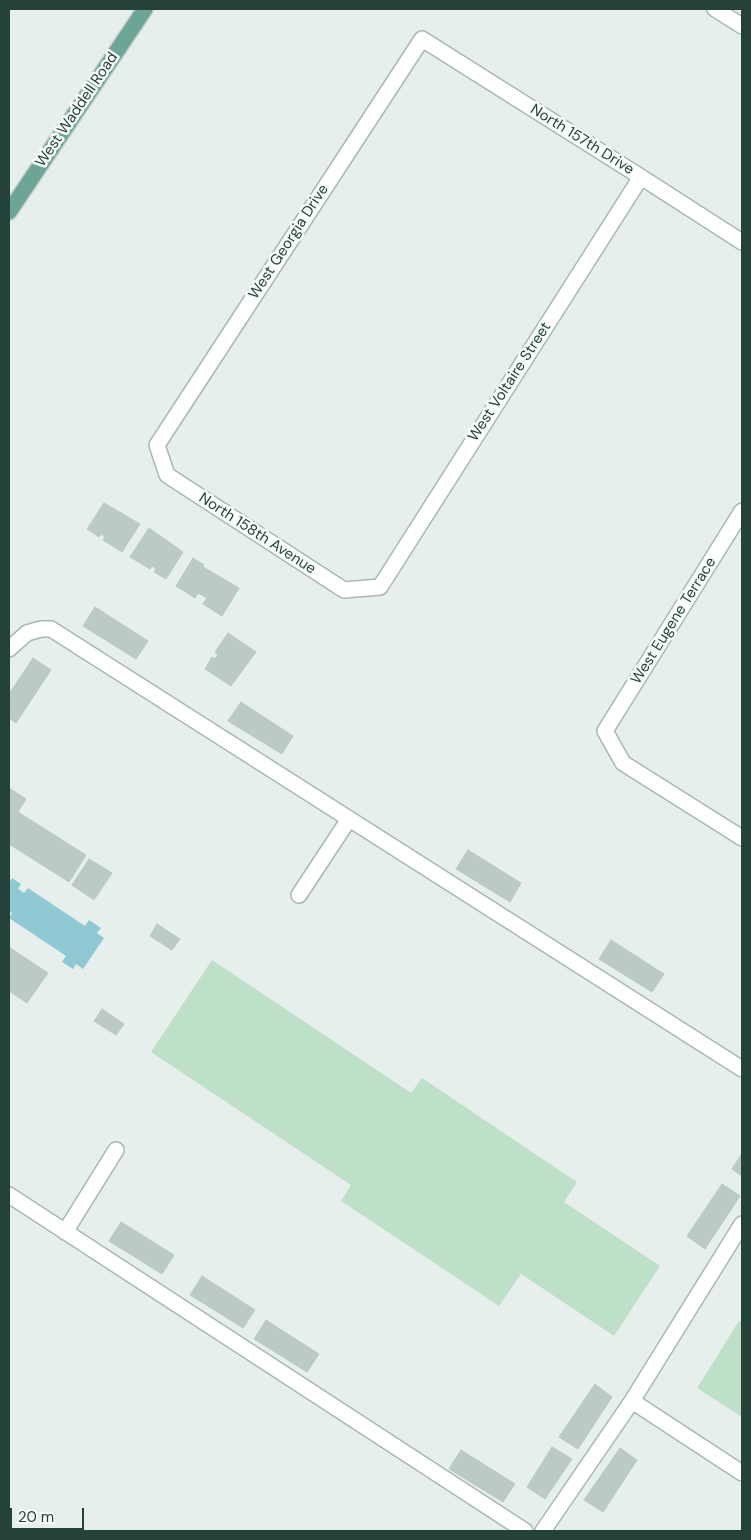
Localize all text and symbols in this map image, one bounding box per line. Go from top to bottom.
street label: West Waddell Road [32,49,122,171]
street label: North 157th Drive [527,101,637,179]
street label: West Georgia Drive [245,181,333,303]
street label: West Voltaire Street [465,319,555,445]
street label: North 158th Avenue [195,489,319,579]
street label: West Eugene Terrace [628,554,720,688]
scale bar [12,1498,86,1530]
text: 20 m [18,1507,54,1527]

